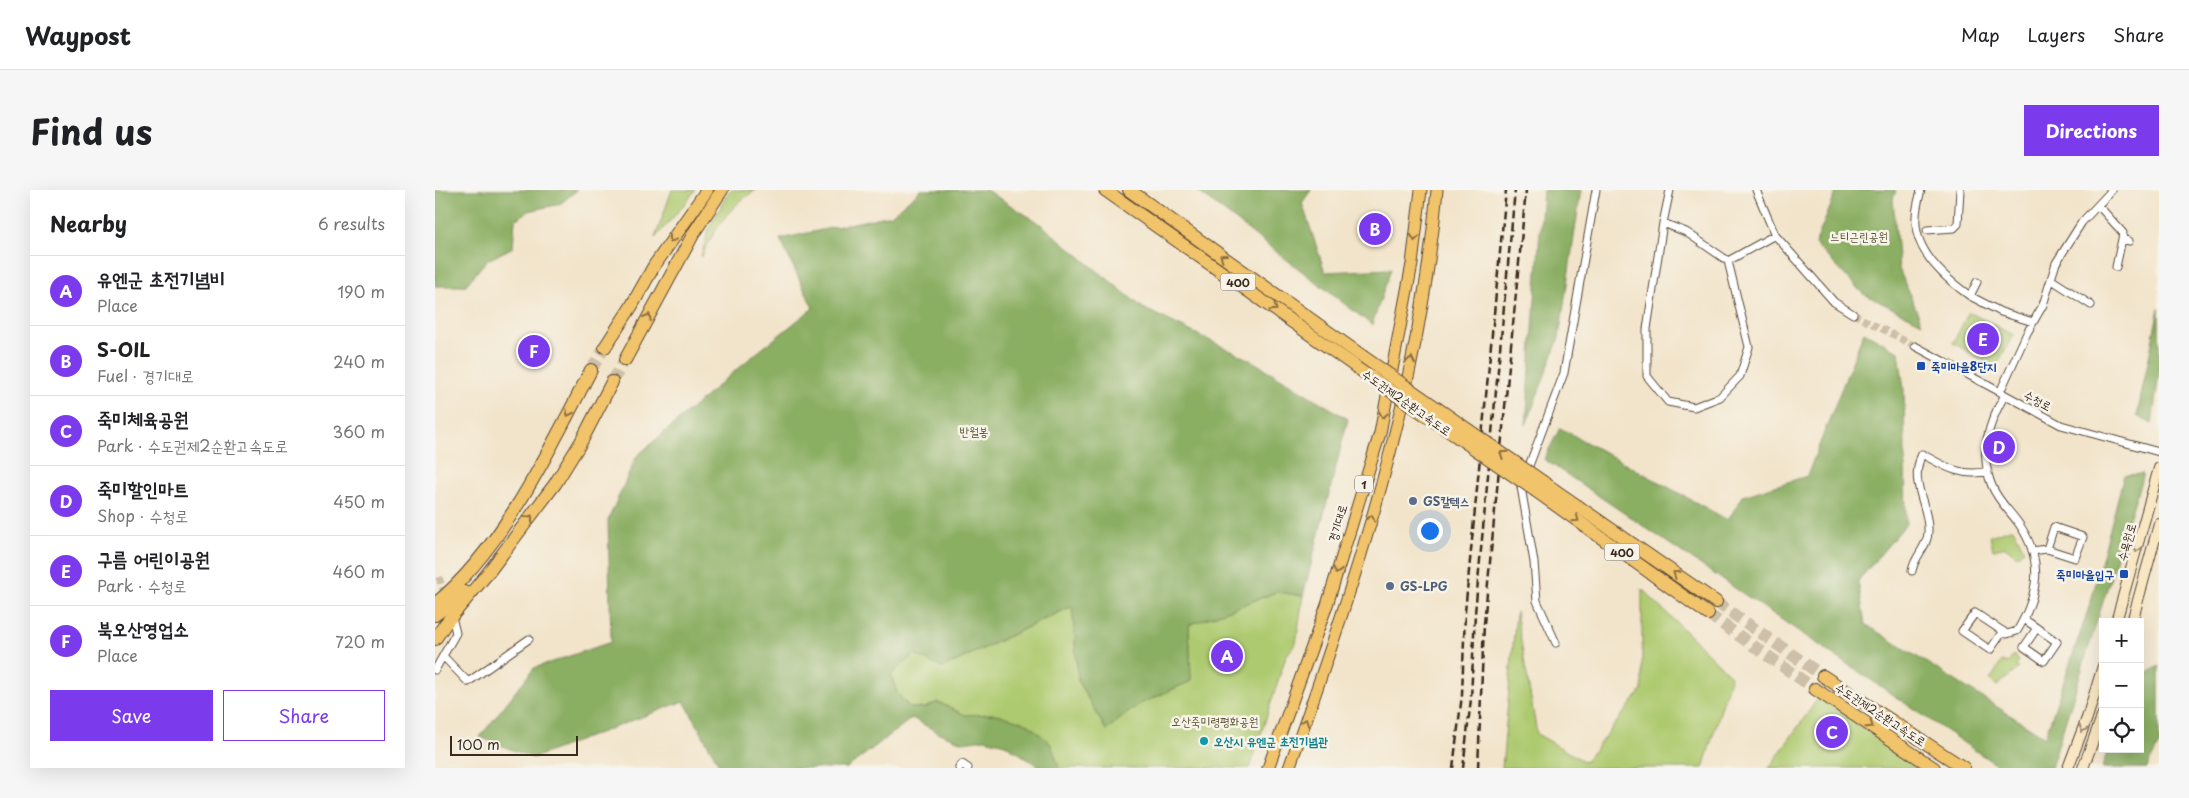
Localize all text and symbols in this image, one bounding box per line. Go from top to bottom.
text: Waypost [25,17,131,53]
text: Map [1961,21,2000,48]
text: Layers [2028,21,2085,48]
text: Share [2113,21,2164,48]
text: Find us [30,104,152,157]
button: Directions [2024,105,2159,156]
text: Nearby [50,207,127,239]
pin: B [1359,210,1391,248]
text: 6 results [318,211,385,235]
park label: 느티근린공원 [1830,227,1888,245]
one-way arrow [669,234,678,243]
one-way arrow [1410,235,1421,243]
one-way arrow [1219,254,1228,263]
text: 유엔군 초전기념비 [97,264,225,292]
road number: 400 [1221,274,1255,290]
text: A [60,279,72,303]
text: 190 m [337,279,385,303]
text: Place [97,293,138,317]
one-way arrow [1268,302,1278,311]
one-way arrow [642,313,652,322]
pin: E [1967,320,1999,358]
pin: F [518,332,550,370]
text: S-OIL [97,335,150,363]
text: B [61,349,71,373]
text: 240 m [333,349,385,373]
one-way arrow [1405,356,1416,365]
place label: 죽미마을8단지 [1931,357,1997,375]
marker: 죽미마을8단지 [1915,360,1927,372]
text: Fuel · 경기대로 [97,363,194,387]
street label: 수도권제2순환고속도로 [1359,364,1455,440]
street label: 수청로 [2021,385,2055,415]
text: 죽미체육공원 [97,404,189,432]
one-way arrow [565,408,575,417]
one-way arrow [1378,411,1389,420]
text: C [60,419,72,443]
text: 360 m [333,419,385,443]
park label: 반월봉 [960,422,988,440]
pin: D [1983,428,2015,466]
text: Park · 수도권제2순환고속도로 [97,433,288,457]
one-way arrow [1499,451,1509,460]
text: 죽미할인마트 [97,474,189,502]
road number: 1 [1355,476,1373,492]
text: D [60,489,72,513]
text: 450 m [333,489,385,513]
place label: GS칼텍스 [1423,492,1469,510]
marker: GS칼텍스 [1407,495,1419,507]
street label: 경기대로 [1323,502,1351,544]
text: Shop · 수청로 [97,503,188,527]
one-way arrow [1570,513,1580,522]
one-way arrow [524,514,533,524]
one-way arrow [1366,514,1376,522]
your location [1417,518,1443,544]
street label: 수목원로 [2112,521,2140,563]
text: 구름 어린이공원 [97,544,210,572]
road number: 400 [1605,544,1639,561]
one-way arrow [2133,544,2143,552]
text: E [61,559,71,583]
text: 460 m [333,559,385,583]
place label: 죽미마을입구 [2056,565,2114,583]
one-way arrow [1332,567,1342,575]
marker: 죽미마을입구 [2118,568,2130,580]
one-way arrow [1672,571,1682,580]
text: Park · 수청로 [97,573,186,597]
place label: GS-LPG [1400,577,1448,595]
marker: GS-LPG [1384,580,1396,592]
text: 북오산영업소 [97,614,189,642]
map controls [2099,618,2144,753]
button: + [2099,618,2144,663]
text: F [61,629,71,653]
text: 720 m [335,629,385,653]
pin: A [1211,637,1243,675]
text: Place [97,643,138,667]
button: − [2099,663,2144,708]
street label: 수도권제2순환고속도로 [1832,678,1930,750]
button: Save [50,690,213,741]
button: Share [223,690,385,741]
button: locate [2099,708,2144,753]
park label: 오산죽미령평화공원 [1172,712,1258,730]
pin: C [1816,713,1848,751]
one-way arrow [1299,718,1309,727]
one-way arrow [1864,719,1874,728]
one-way arrow [2079,725,2089,733]
place label: 오산시 유엔군 초전기념관 [1214,732,1328,750]
scale bar [450,733,577,756]
text: 100 m [457,734,500,755]
marker: 오산시 유엔군 초전기념관 [1198,735,1210,747]

